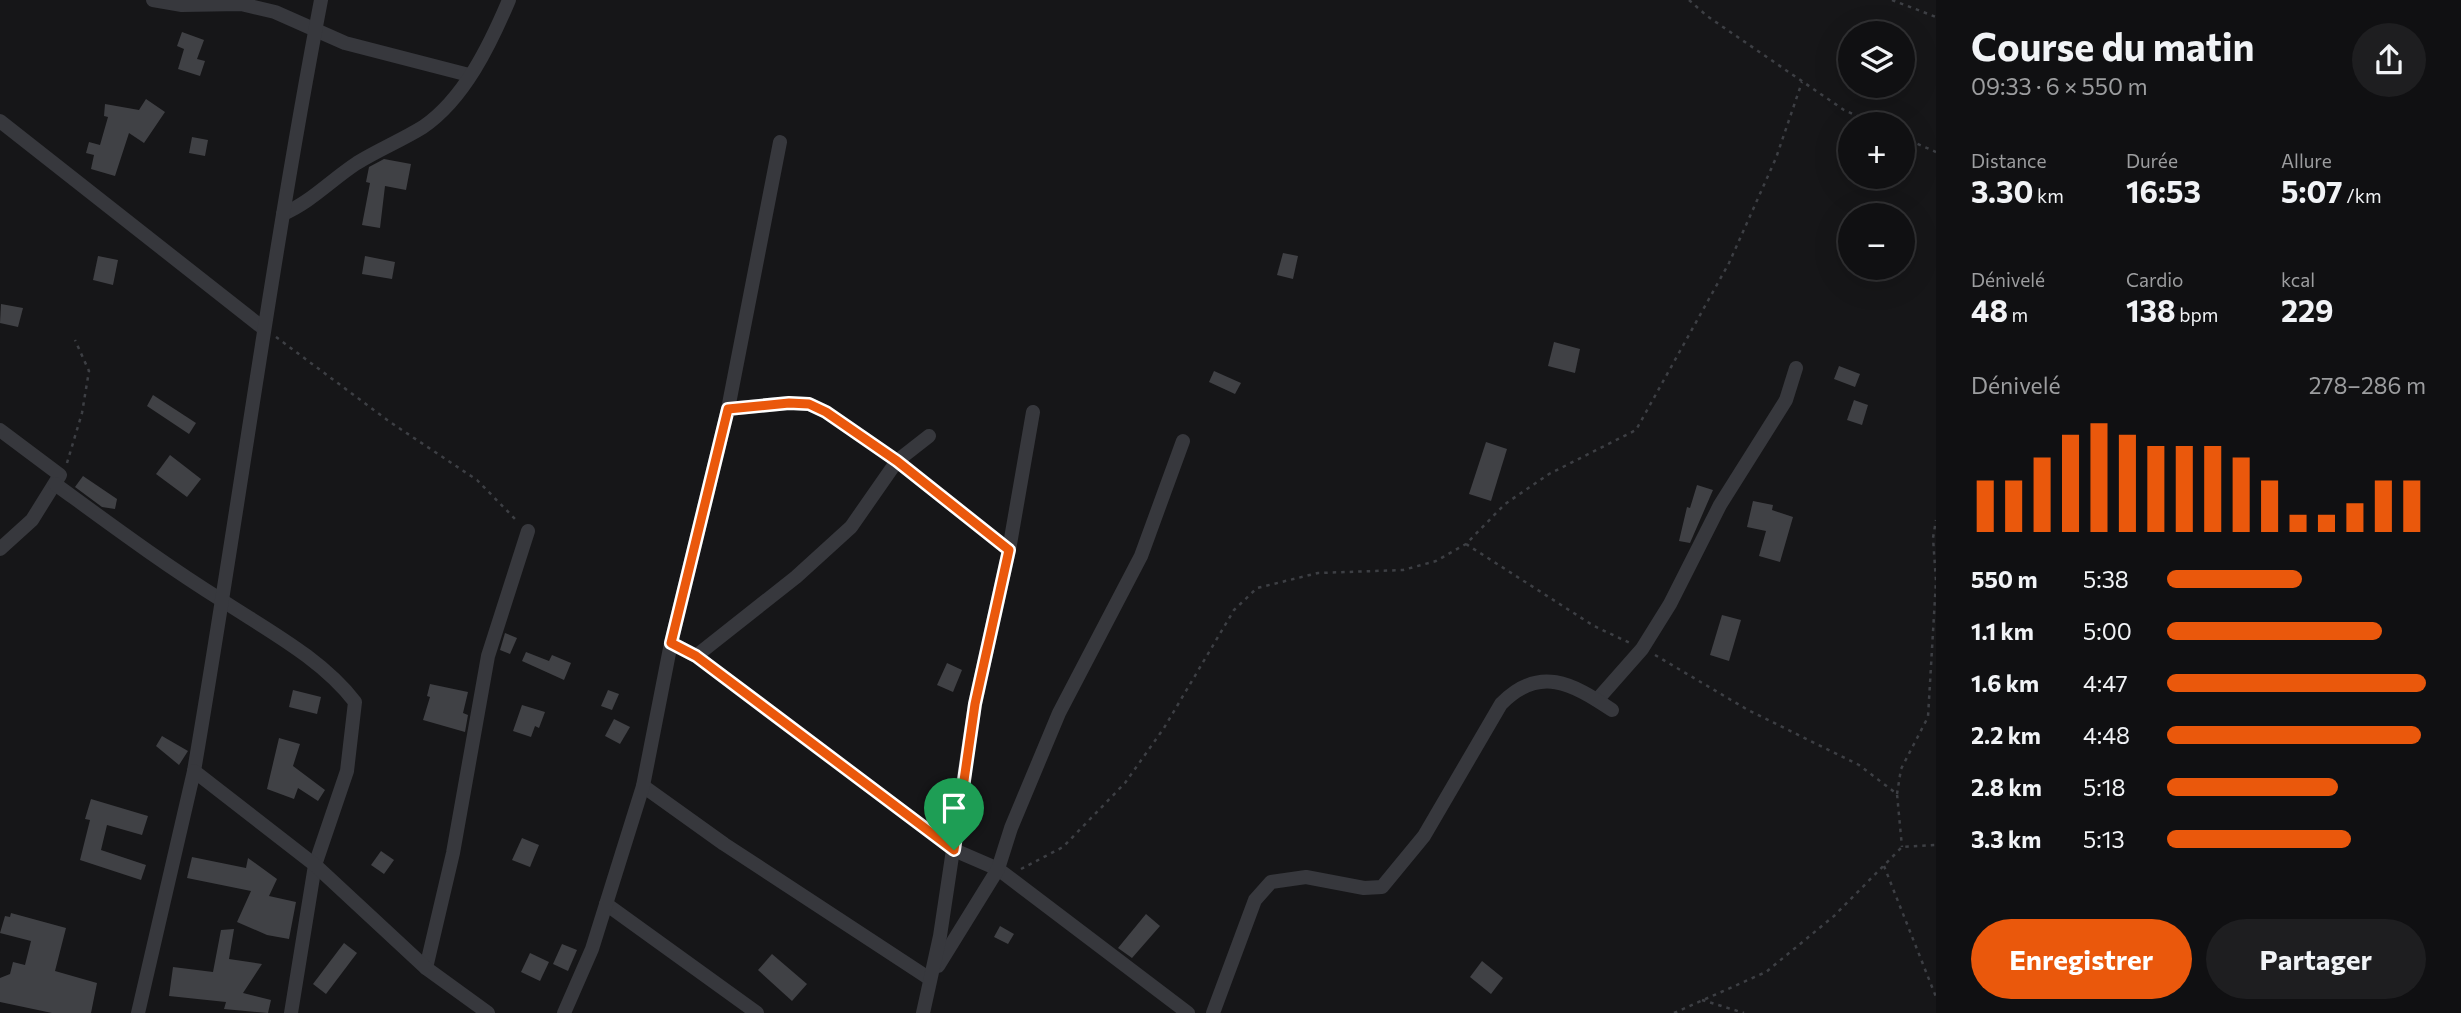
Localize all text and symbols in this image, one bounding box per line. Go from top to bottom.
map controls [1838,21,1915,280]
button: layers [1838,21,1915,98]
text: Course du matin [1971,22,2254,69]
button: share [2352,23,2426,97]
text: 09:33 · 6 × 550 m [1971,72,2148,100]
button: + [1838,112,1915,189]
text: Distance [1971,149,2047,172]
text: Durée [2126,149,2178,172]
text: Allure [2281,149,2332,172]
text: 3.30 [1971,172,2033,209]
text: 16:53 [2126,172,2201,209]
text: 5:07 [2281,172,2343,209]
text: km [2033,184,2064,207]
text: /km [2343,184,2382,207]
button: − [1838,203,1915,280]
text: Dénivelé [1971,268,2045,291]
text: Cardio [2126,268,2183,291]
text: kcal [2281,268,2315,291]
text: 48 [1971,291,2008,328]
text: 138 [2126,291,2176,328]
text: 229 [2281,291,2333,328]
text: m [2008,303,2028,326]
text: bpm [2176,303,2218,326]
text: Dénivelé [1971,371,2061,399]
text: 278–286 m [2309,371,2426,399]
text: 550 m [1971,565,2038,593]
text: 5:38 [2083,565,2129,593]
text: 1.1 km [1971,617,2034,645]
text: 5:00 [2083,617,2132,645]
text: 1.6 km [1971,669,2039,697]
text: 4:47 [2083,669,2128,697]
text: 2.2 km [1971,721,2041,749]
text: 4:48 [2083,721,2130,749]
text: 2.8 km [1971,773,2042,801]
text: 5:18 [2083,773,2125,801]
pin [924,778,984,850]
icon: arrive [935,789,973,827]
text: 3.3 km [1971,825,2041,853]
text: 5:13 [2083,825,2125,853]
button: Enregistrer [1971,919,2192,999]
button: Partager [2206,919,2426,999]

